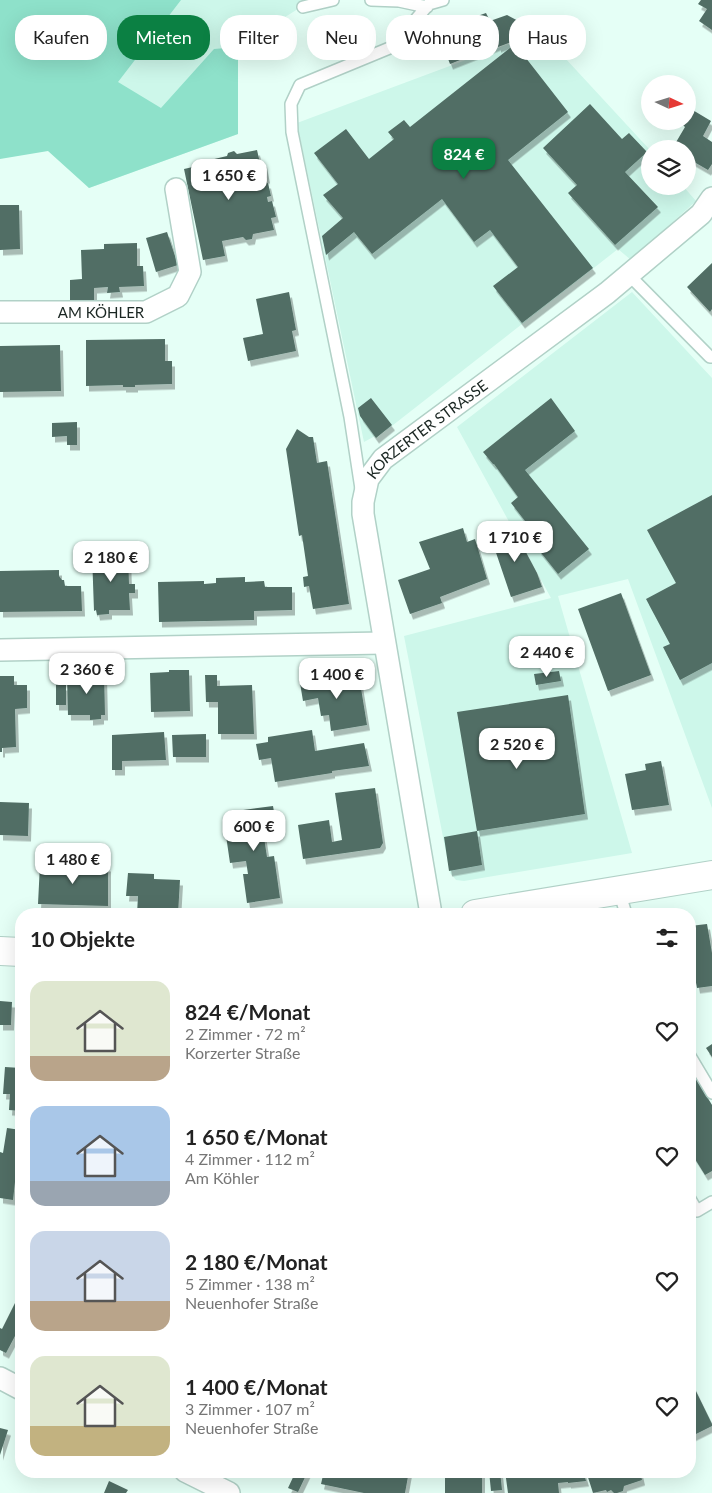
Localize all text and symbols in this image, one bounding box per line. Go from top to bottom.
chip: Kaufen [15,15,107,60]
chip: Mieten [117,15,210,60]
chip: Filter [220,15,297,60]
chip: Neu [307,15,376,60]
chip: Wohnung [386,15,499,60]
chip: Haus [509,15,586,60]
north arrow [641,75,696,130]
map controls [641,75,696,195]
pin: 824 € [429,138,499,180]
button: layers [641,140,696,195]
text: 824 € [443,144,485,163]
pin: 1 650 € [183,158,275,201]
text: 1 650 € [202,165,256,184]
street label: AM KÖHLER [58,303,145,321]
street label: KORZERTER STRASSE [363,376,491,482]
pin: 1 710 € [469,520,561,563]
text: 1 710 € [488,527,542,546]
pin: 2 180 € [65,540,157,583]
text: 2 180 € [84,547,138,566]
pin: 2 440 € [501,636,593,678]
text: 2 440 € [520,642,574,661]
pin: 2 360 € [41,652,133,695]
pin: 1 400 € [291,658,383,700]
text: 2 360 € [60,659,114,678]
text: 1 400 € [310,664,364,683]
pin: 2 520 € [471,728,563,770]
text: 2 520 € [490,734,544,753]
pin: 600 € [219,810,289,852]
text: 600 € [233,816,275,835]
pin: 1 480 € [27,842,119,885]
text: 1 480 € [46,849,100,868]
icon: filters [653,924,681,952]
text: 10 Objekte [30,926,135,951]
text: 824 €/Monat [185,999,310,1024]
icon: home [70,1001,130,1061]
icon: heart [653,1017,681,1045]
text: 2 Zimmer · 72 m² [185,1024,306,1043]
text: Korzerter Straße [185,1043,300,1062]
text: 1 650 €/Monat [185,1124,328,1149]
icon: home [70,1126,130,1186]
icon: heart [653,1142,681,1170]
text: 4 Zimmer · 112 m² [185,1149,315,1168]
text: Am Köhler [185,1168,259,1187]
text: 2 180 €/Monat [185,1249,328,1274]
icon: home [70,1251,130,1311]
icon: heart [653,1267,681,1295]
text: 5 Zimmer · 138 m² [185,1274,315,1293]
text: Neuenhofer Straße [185,1293,318,1312]
text: 1 400 €/Monat [185,1374,328,1399]
icon: home [70,1376,130,1436]
icon: heart [653,1392,681,1420]
text: 3 Zimmer · 107 m² [185,1399,315,1418]
text: Neuenhofer Straße [185,1418,318,1437]

